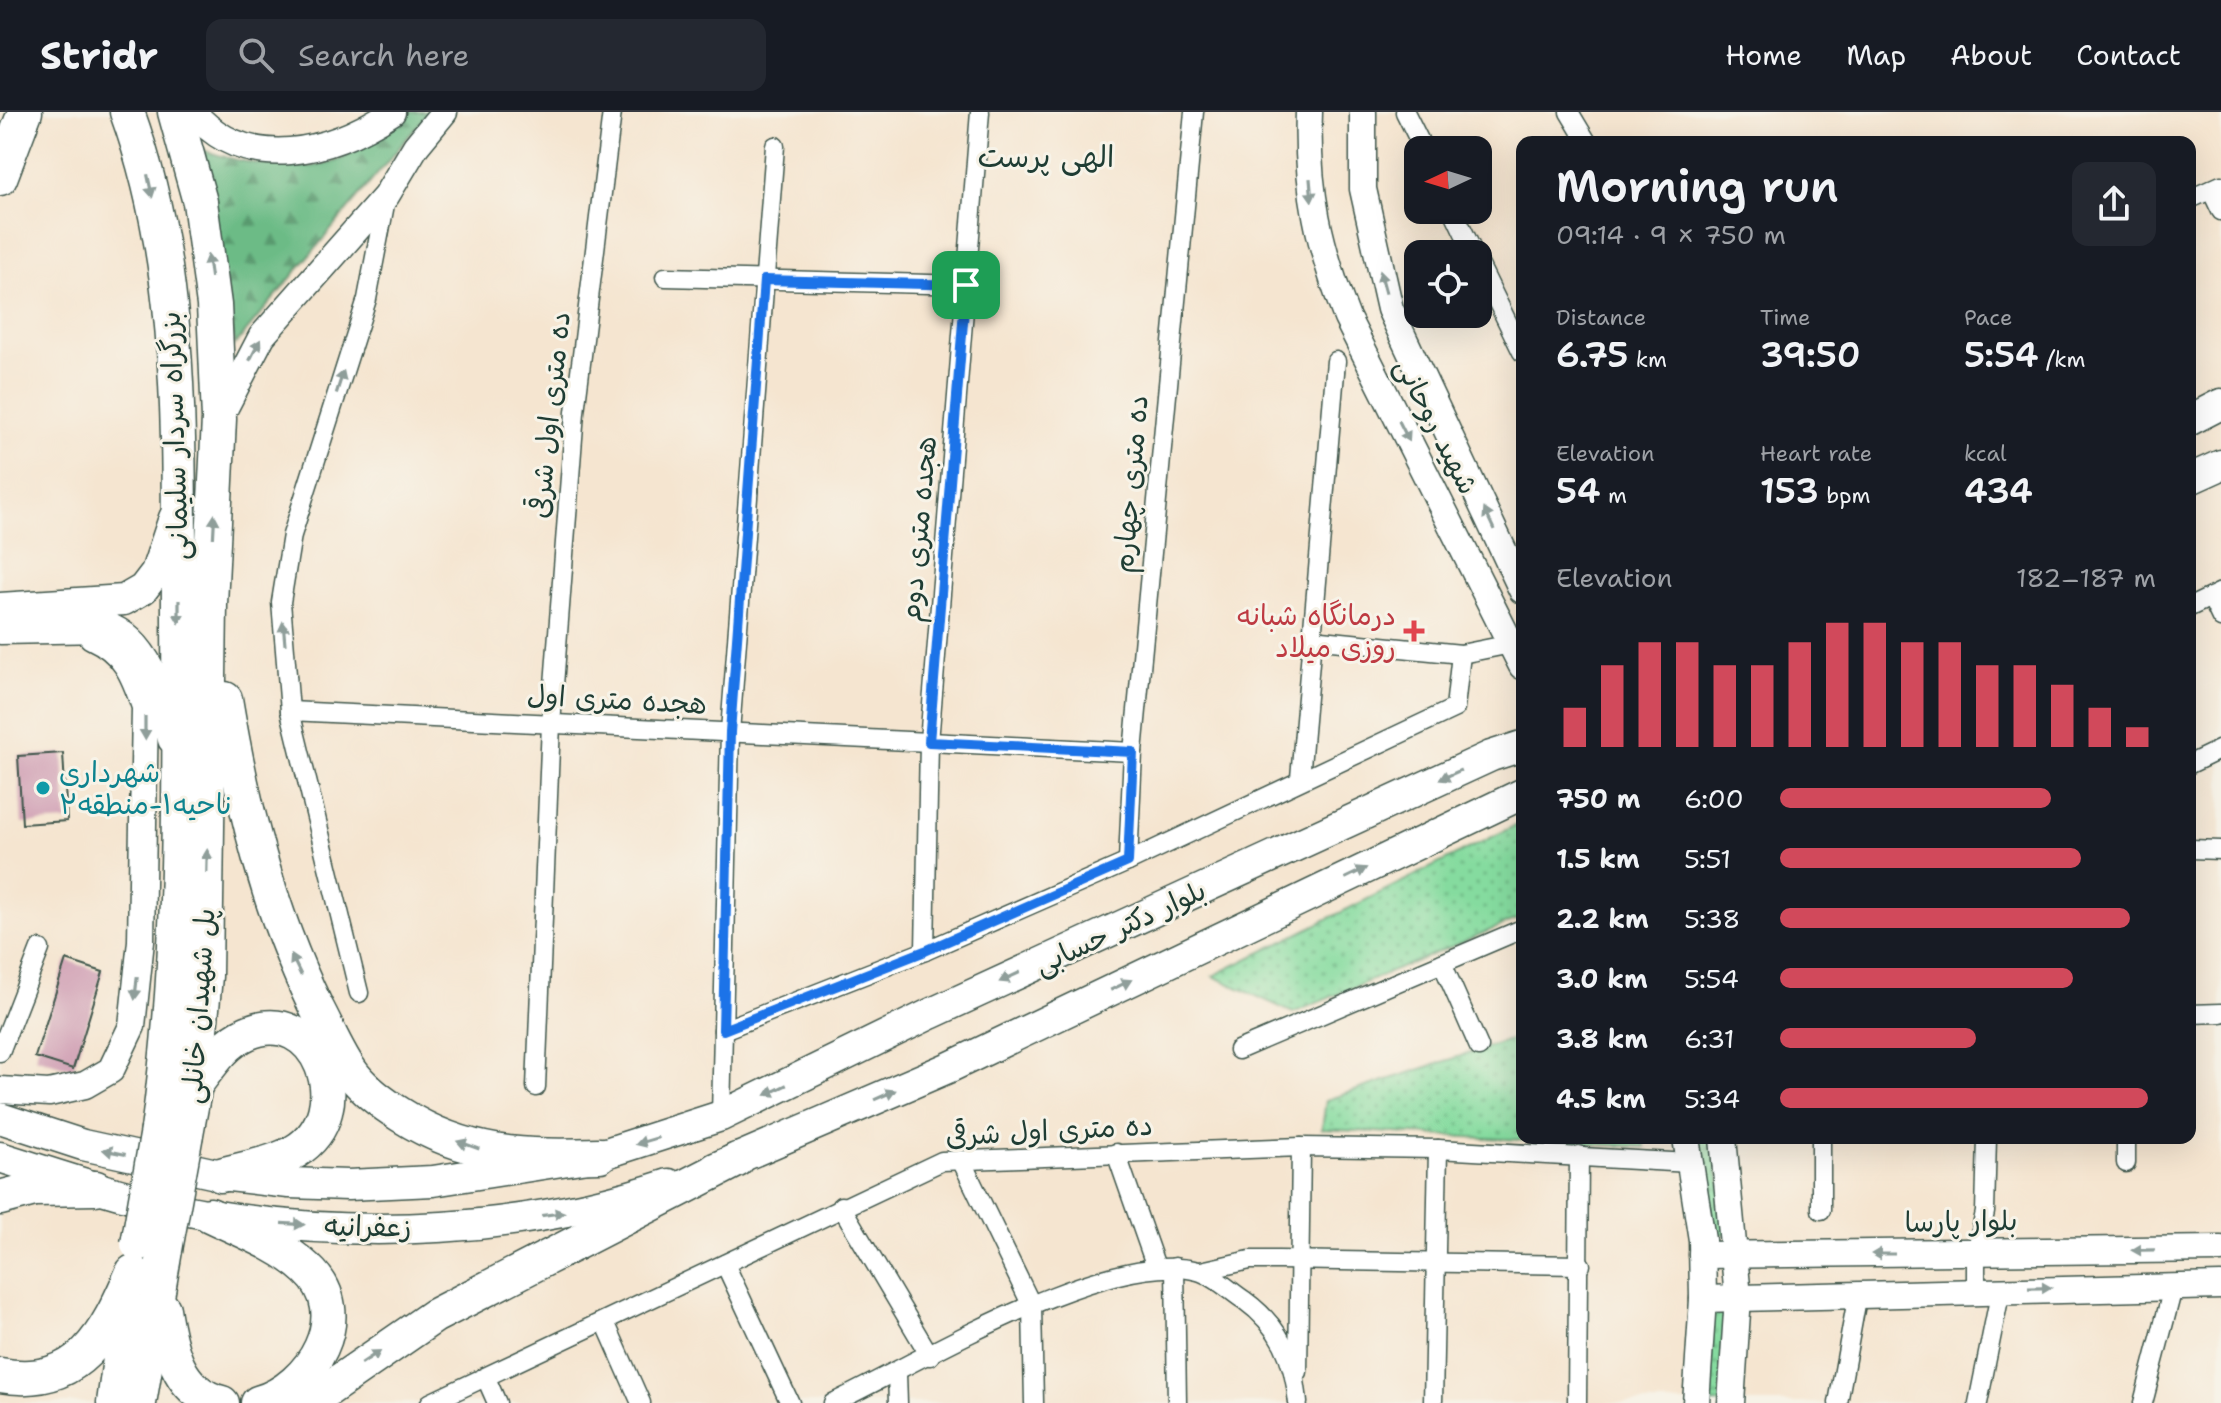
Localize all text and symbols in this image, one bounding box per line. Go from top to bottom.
search box [206,19,766,91]
text: Stridr [40,30,158,81]
icon: search [234,33,278,77]
text: Search here [298,35,469,76]
text: Home [1725,36,1802,74]
text: Map [1846,36,1906,74]
text: About [1950,36,2032,74]
text: Contact [2076,36,2181,74]
district label: الهی پرست [978,136,1114,177]
north arrow [1404,136,1492,224]
map controls [1404,136,1492,328]
text: Morning run [1556,157,1839,216]
button: share [2072,162,2156,246]
one-way arrow [144,174,157,199]
one-way arrow [1305,178,1318,203]
text: 09:14 · 9 × 750 m [1556,217,1786,252]
button: locate [1404,240,1492,328]
pin [932,251,1000,319]
one-way arrow [202,254,215,279]
icon: arrive [944,263,988,307]
one-way arrow [1376,270,1388,295]
text: Distance [1556,303,1646,332]
text: Time [1760,303,1810,332]
text: Pace [1964,303,2012,332]
street label: ده متری اول شرقی [519,310,579,520]
street label: بزرگراه سردار سلیمانی [151,311,197,561]
text: 6.75 [1556,332,1628,378]
text: 39:50 [1760,332,1861,378]
text: 5:54 [1964,332,2039,378]
one-way arrow [248,338,262,361]
text: km [1628,345,1667,374]
text: /km [2039,345,2085,374]
street label: شهید روحانی [1386,351,1488,501]
one-way arrow [335,369,347,393]
street label: ده متری چهارم [1103,394,1160,575]
one-way arrow [1397,419,1410,442]
street label: هجده متری دوم [891,434,948,624]
text: Elevation [1556,439,1654,468]
text: Heart rate [1760,439,1872,468]
text: kcal [1964,439,2007,468]
text: 54 [1556,468,1601,514]
text: 153 [1760,468,1819,514]
text: 434 [1964,468,2033,514]
text: m [1601,481,1627,510]
text: bpm [1819,481,1871,510]
one-way arrow [1482,508,1496,531]
one-way arrow [207,513,220,538]
text: Elevation [1556,560,1672,595]
text: 182–187 m [2016,560,2156,595]
place label: درمانگاه شبانه روزی میلاد [1236,596,1396,666]
one-way arrow [173,600,185,625]
one-way arrow [277,620,290,645]
marker: درمانگاه شبانه روزی میلاد [1403,620,1425,642]
street label: هجده متری اول [526,675,708,723]
one-way arrow [139,716,151,741]
place label: شهرداری ناحیه۱-منطقه۲ [59,753,231,823]
one-way arrow [1438,768,1461,782]
marker: شهرداری ناحیه۱-منطقه۲ [34,779,52,797]
text: 750 m [1556,781,1641,816]
text: 6:00 [1684,781,1744,816]
text: 1.5 km [1556,841,1640,876]
text: 5:51 [1684,841,1731,876]
one-way arrow [201,848,213,873]
one-way arrow [1344,866,1367,880]
street label: بلوار دکتر حسابی [1028,871,1212,983]
text: 2.2 km [1556,901,1649,936]
text: 5:38 [1684,901,1740,936]
street label: پل شهیدان خانلی [172,907,224,1105]
one-way arrow [289,953,303,976]
text: 3.0 km [1556,961,1648,996]
text: 5:54 [1684,961,1739,996]
one-way arrow [998,971,1022,984]
one-way arrow [130,976,143,1001]
one-way arrow [1109,978,1133,992]
text: 3.8 km [1556,1021,1648,1056]
text: 6:31 [1684,1021,1735,1056]
text: 4.5 km [1556,1081,1646,1116]
text: 5:34 [1684,1081,1740,1116]
one-way arrow [764,1083,787,1097]
one-way arrow [874,1088,897,1101]
street label: ده متری اول شرقی [944,1106,1154,1154]
one-way arrow [635,1135,659,1148]
one-way arrow [456,1138,480,1150]
one-way arrow [102,1145,127,1158]
street label: بلوار پارسا [1904,1201,2018,1241]
street label: زعفرانیه [324,1206,412,1246]
one-way arrow [540,1207,565,1220]
one-way arrow [281,1218,306,1231]
one-way arrow [2130,1244,2155,1257]
one-way arrow [1870,1248,1895,1260]
one-way arrow [2028,1281,2053,1294]
one-way arrow [360,1350,382,1364]

